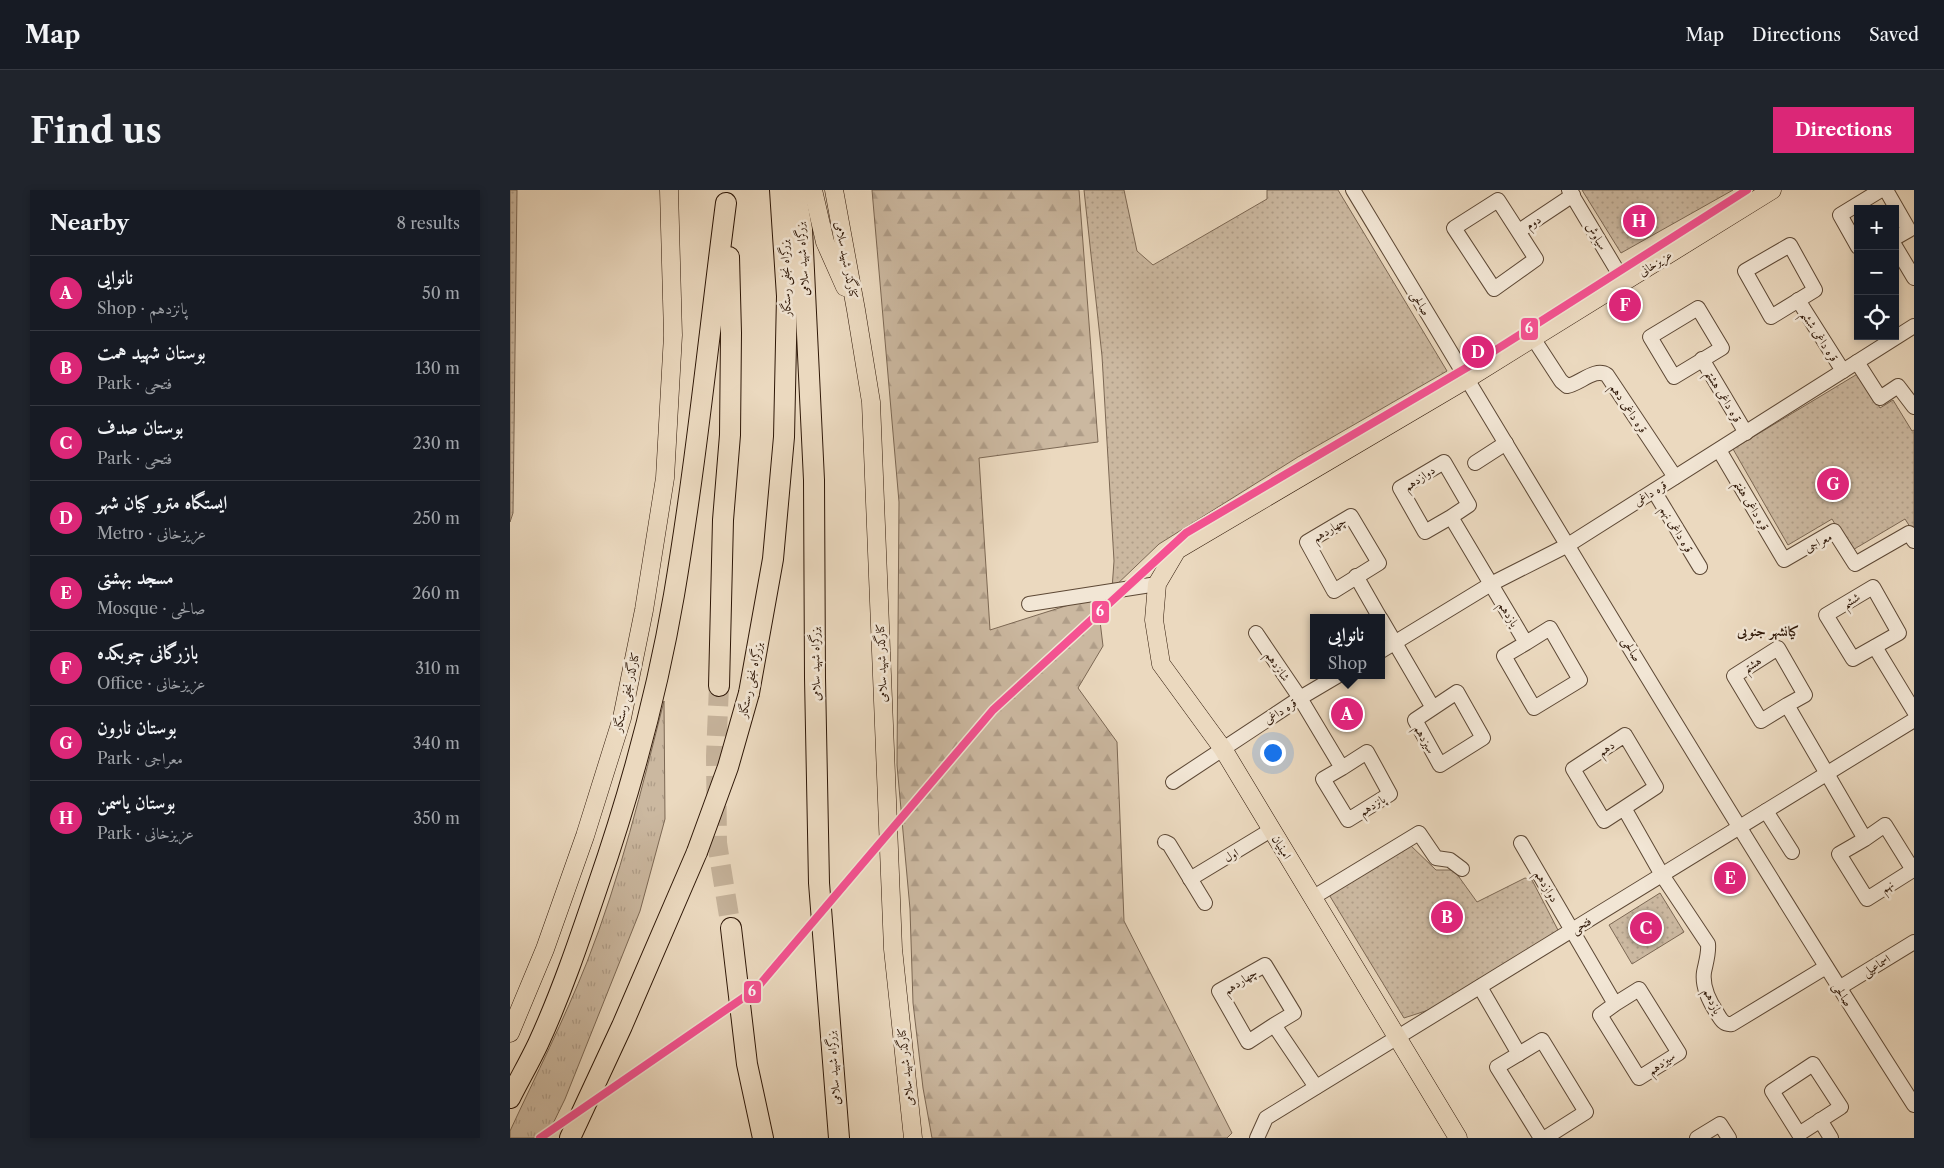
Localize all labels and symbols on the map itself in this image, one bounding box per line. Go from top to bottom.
pin: H [1623,202,1655,240]
street label: دوم [1522,211,1546,236]
street label: کنارگذر شهید سلامی [831,220,863,300]
street label: سیاوش [1582,220,1611,253]
street label: بزرگراه شهید سلامی [792,221,813,297]
street label: بزرگراه نجفی رستگار [776,239,796,318]
street label: عزیزخانی [1635,247,1676,281]
pin: F [1609,286,1641,324]
street label: صالحی [1406,288,1434,319]
street label: قره داغی ششم [1794,308,1842,367]
line badge: 6 [1520,317,1539,341]
text: 6 [1525,319,1533,337]
pin: D [1462,333,1494,371]
street label: قره داغی هشتم [1698,367,1745,427]
street label: قره داغی دهم [1604,380,1651,438]
street label: دوازدهم [1400,462,1440,497]
pin: G [1817,465,1849,503]
street label: قره داغی [1631,477,1670,510]
street label: قره داغی هفتم [1727,477,1773,535]
street label: قره داغی نهم [1654,503,1697,557]
street label: چهاردهم [1309,513,1351,548]
street label: معراجی [1802,529,1835,556]
street label: ششم [1839,589,1865,615]
street label: یازدهم [1492,599,1523,632]
line badge: 6 [1091,600,1110,624]
text: 6 [1096,602,1104,620]
district label: کیانشهر جنوبی [1736,622,1799,642]
street label: کنارگذر شهید سلامی [871,623,891,703]
street label: بزرگراه شهید سلامی [807,627,824,701]
street label: صالحی [1617,634,1645,665]
street label: بزرگراه نجفی رستگار [734,641,767,721]
street label: شانزدهم [1259,648,1294,686]
street label: کنارگذر نجفی رستگار [608,650,644,735]
street label: هشتم [1740,653,1767,680]
street label: قره داغی [1261,695,1300,728]
pin: A [1331,695,1363,733]
street label: سیزدهم [1408,722,1439,758]
street label: دهم [1595,737,1619,762]
your location [1260,740,1286,766]
street label: پانزدهم [1356,791,1391,822]
street label: امینیان [1269,832,1295,862]
street label: اول [1221,845,1242,866]
pin: E [1714,859,1746,897]
street label: دوازدهم [1528,867,1562,907]
street label: نهم [1878,876,1898,899]
pin: B [1431,898,1463,936]
pin: C [1630,909,1662,947]
street label: فتحی [1568,913,1595,939]
street label: اسماعیلی [1859,950,1894,981]
street label: چهاردهم [1220,965,1262,1001]
street label: صالحی [1828,979,1856,1010]
line badge: 6 [743,980,762,1004]
text: 6 [748,982,756,1000]
street label: یازدهم [1697,986,1726,1019]
street label: کنارگذر شهید سلامی [892,1027,918,1107]
street label: بزرگراه شهید سلامی [823,1030,844,1106]
street label: سیزدهم [1644,1048,1680,1081]

